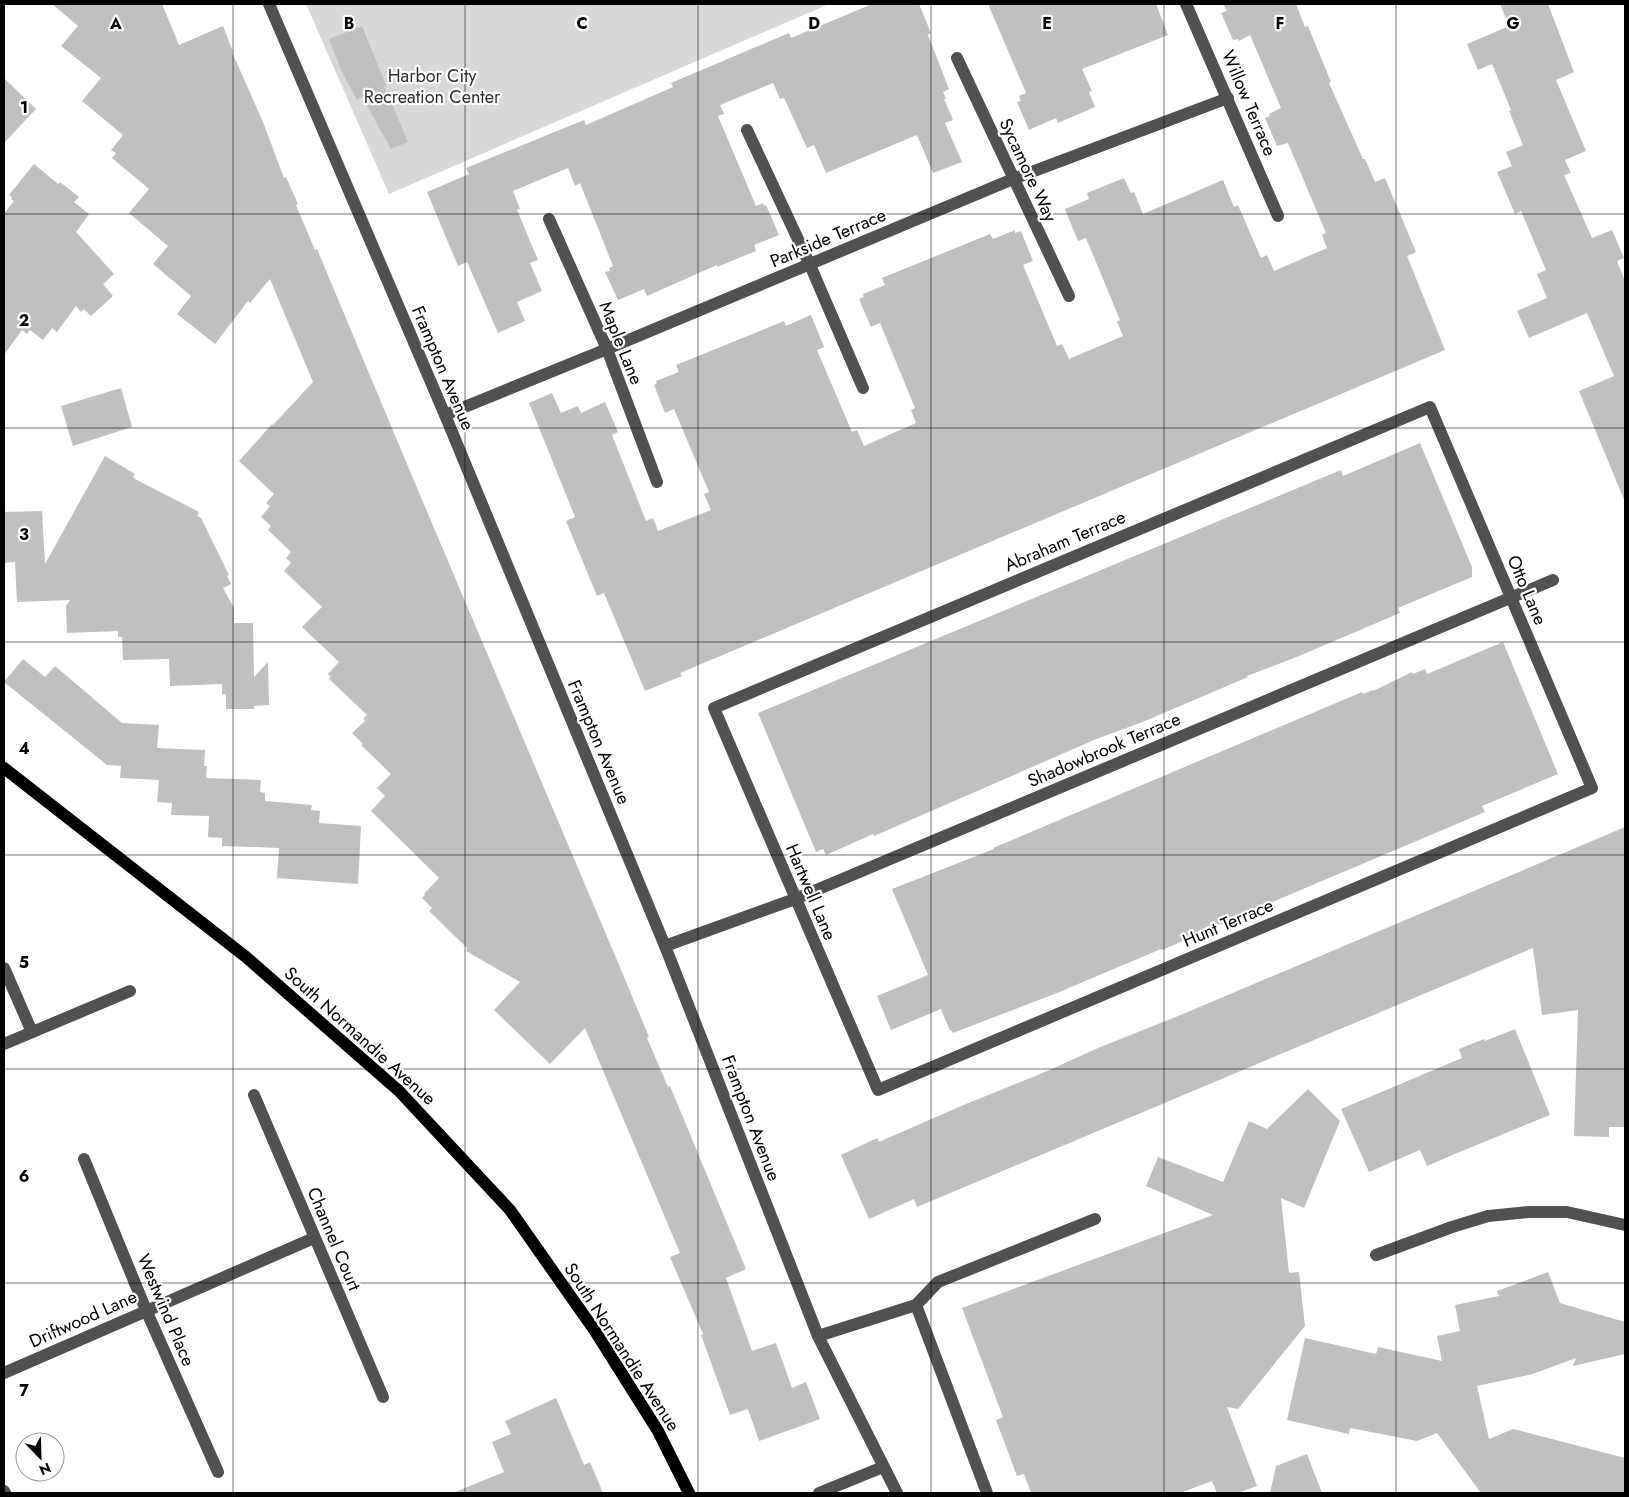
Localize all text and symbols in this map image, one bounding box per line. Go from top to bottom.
text: A [109,12,122,35]
text: B [344,12,354,35]
text: C [576,12,588,35]
text: D [808,12,820,35]
text: E [1042,12,1052,35]
text: F [1276,12,1284,35]
text: G [1506,12,1520,35]
street label: Willow Terrace [1215,46,1283,160]
park label: Harbor City Recreation Center [364,63,501,110]
text: 1 [20,96,28,119]
street label: Sycamore Way [993,114,1063,226]
street label: Parkside Terrace [766,202,890,274]
street label: Maple Lane [593,297,649,389]
street label: Frampton Avenue [405,302,481,434]
text: 2 [19,309,29,332]
street label: Abraham Terrace [1000,504,1130,578]
text: 3 [19,523,29,546]
street label: Otto Lane [1501,551,1553,629]
street label: Frampton Avenue [561,676,637,808]
street label: Shadowbrook Terrace [1023,706,1185,794]
text: 4 [18,737,30,760]
street label: Hartwell Lane [779,840,843,944]
street label: Hunt Terrace [1179,892,1277,954]
text: 5 [19,951,29,974]
street label: South Normandie Avenue [278,961,442,1111]
street label: Frampton Avenue [715,1051,787,1185]
text: 6 [19,1165,29,1188]
street label: Channel Court [300,1183,368,1295]
street label: Westwind Place [131,1250,201,1370]
street label: South Normandie Avenue [558,1258,686,1436]
street label: Driftwood Lane [25,1284,141,1354]
text: 7 [19,1379,29,1402]
north arrow [15,1432,65,1482]
text: N [36,1458,54,1480]

